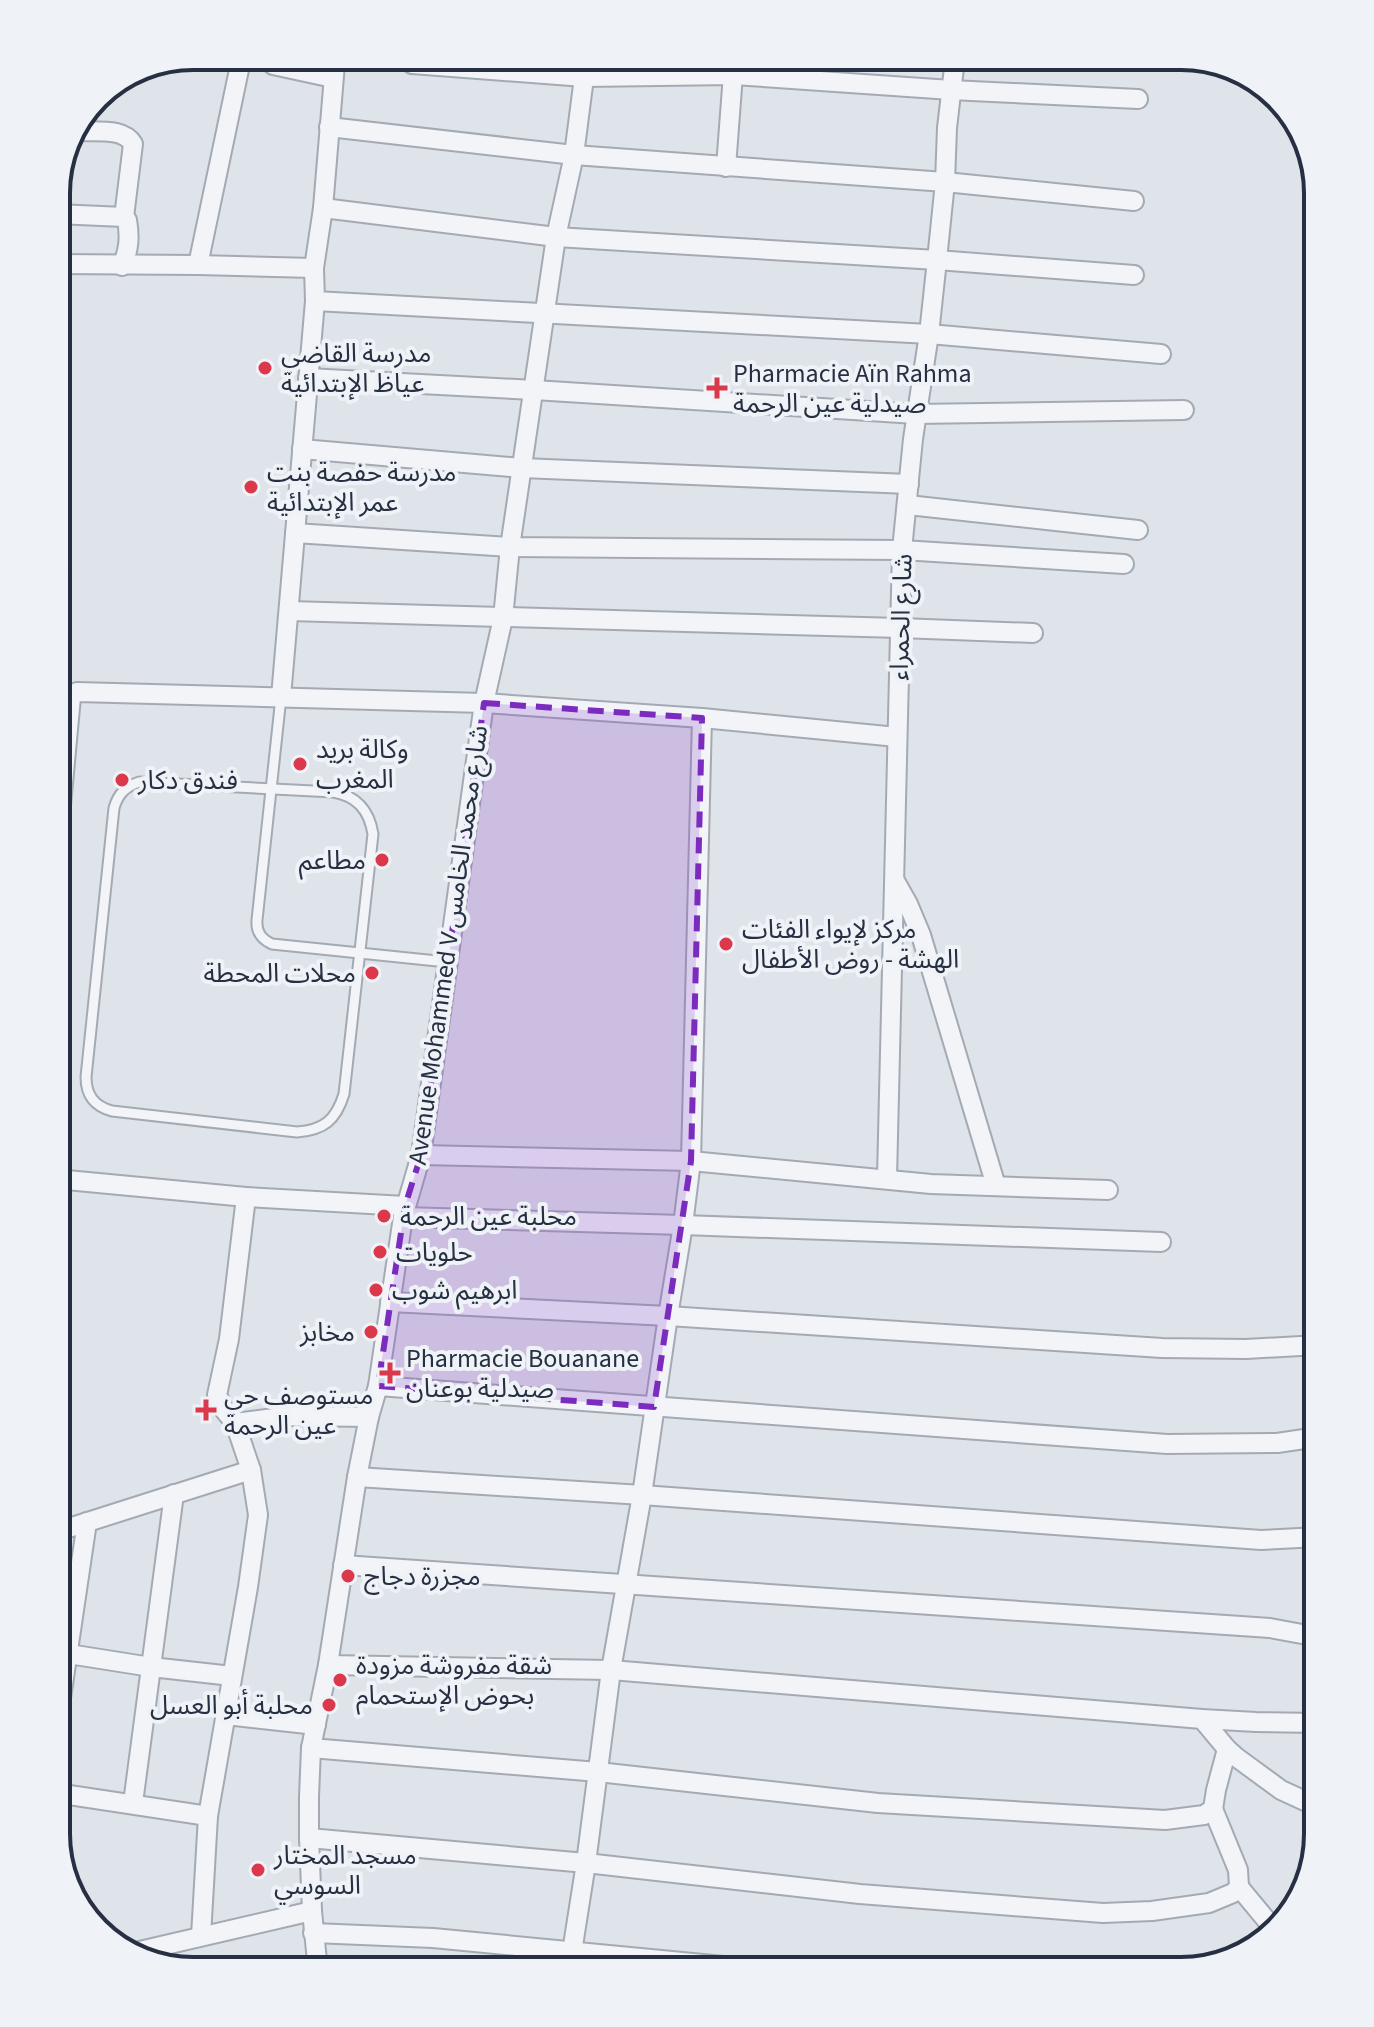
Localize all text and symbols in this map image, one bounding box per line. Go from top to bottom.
place label: مدرسة القاضي عياظ الإبتدائية [281,335,431,402]
place label: Pharmacie Aïn Rahma صيدلية عين الرحمة [733,355,972,422]
marker: مدرسة القاضي عياظ الإبتدائية [256,359,274,377]
marker: Pharmacie Aïn Rahma صيدلية عين الرحمة [708,379,726,397]
place label: مدرسة حفصة بنت عمر الإبتدائية [267,454,457,521]
marker: مدرسة حفصة بنت عمر الإبتدائية [242,478,260,496]
street label: شارع الحمراء [880,553,922,681]
street label: Avenue Mohammed V شارع محمد الخامس [399,723,497,1167]
place label: وكالة بريد المغرب [316,731,409,798]
marker: وكالة بريد المغرب [291,755,309,773]
place label: فندق دكار [137,762,238,799]
marker: فندق دكار [113,771,131,789]
place label: مطاعم [299,842,366,880]
marker: مطاعم [373,851,391,869]
place label: مركز لإيواء الفئات الهشة - روض الأطفال [742,911,959,978]
marker: مركز لإيواء الفئات الهشة - روض الأطفال [717,935,735,953]
place label: محلات المحطة [204,955,356,992]
marker: محلات المحطة [363,964,381,982]
place label: محلبة عين الرحمة [400,1198,577,1235]
marker: محلبة عين الرحمة [375,1207,393,1225]
place label: حلويات [396,1234,473,1271]
marker: حلويات [371,1243,389,1261]
place label: ابرهيم شوب [392,1272,517,1310]
marker: ابرهيم شوب [367,1281,385,1299]
place label: مخابز [299,1314,355,1351]
marker: مخابز [362,1323,380,1341]
place label: Pharmacie Bouanane صيدلية بوعنان [406,1340,639,1407]
marker: Pharmacie Bouanane صيدلية بوعنان [381,1364,399,1382]
place label: مستوصف حي عين الرحمة [224,1377,373,1444]
marker: مستوصف حي عين الرحمة [195,1399,217,1421]
place label: مجزرة دجاج [364,1558,481,1595]
marker: مجزرة دجاج [339,1567,357,1585]
place label: شقة مفروشة مزودة بحوض الإستحمام [356,1647,552,1715]
marker: شقة مفروشة مزودة بحوض الإستحمام [331,1671,349,1689]
place label: محلبة أبو العسل [150,1687,313,1724]
marker: محلبة أبو العسل [320,1696,338,1714]
place label: مسجد المختار السوسي [273,1837,417,1905]
marker: مسجد المختار السوسي [249,1861,267,1879]

